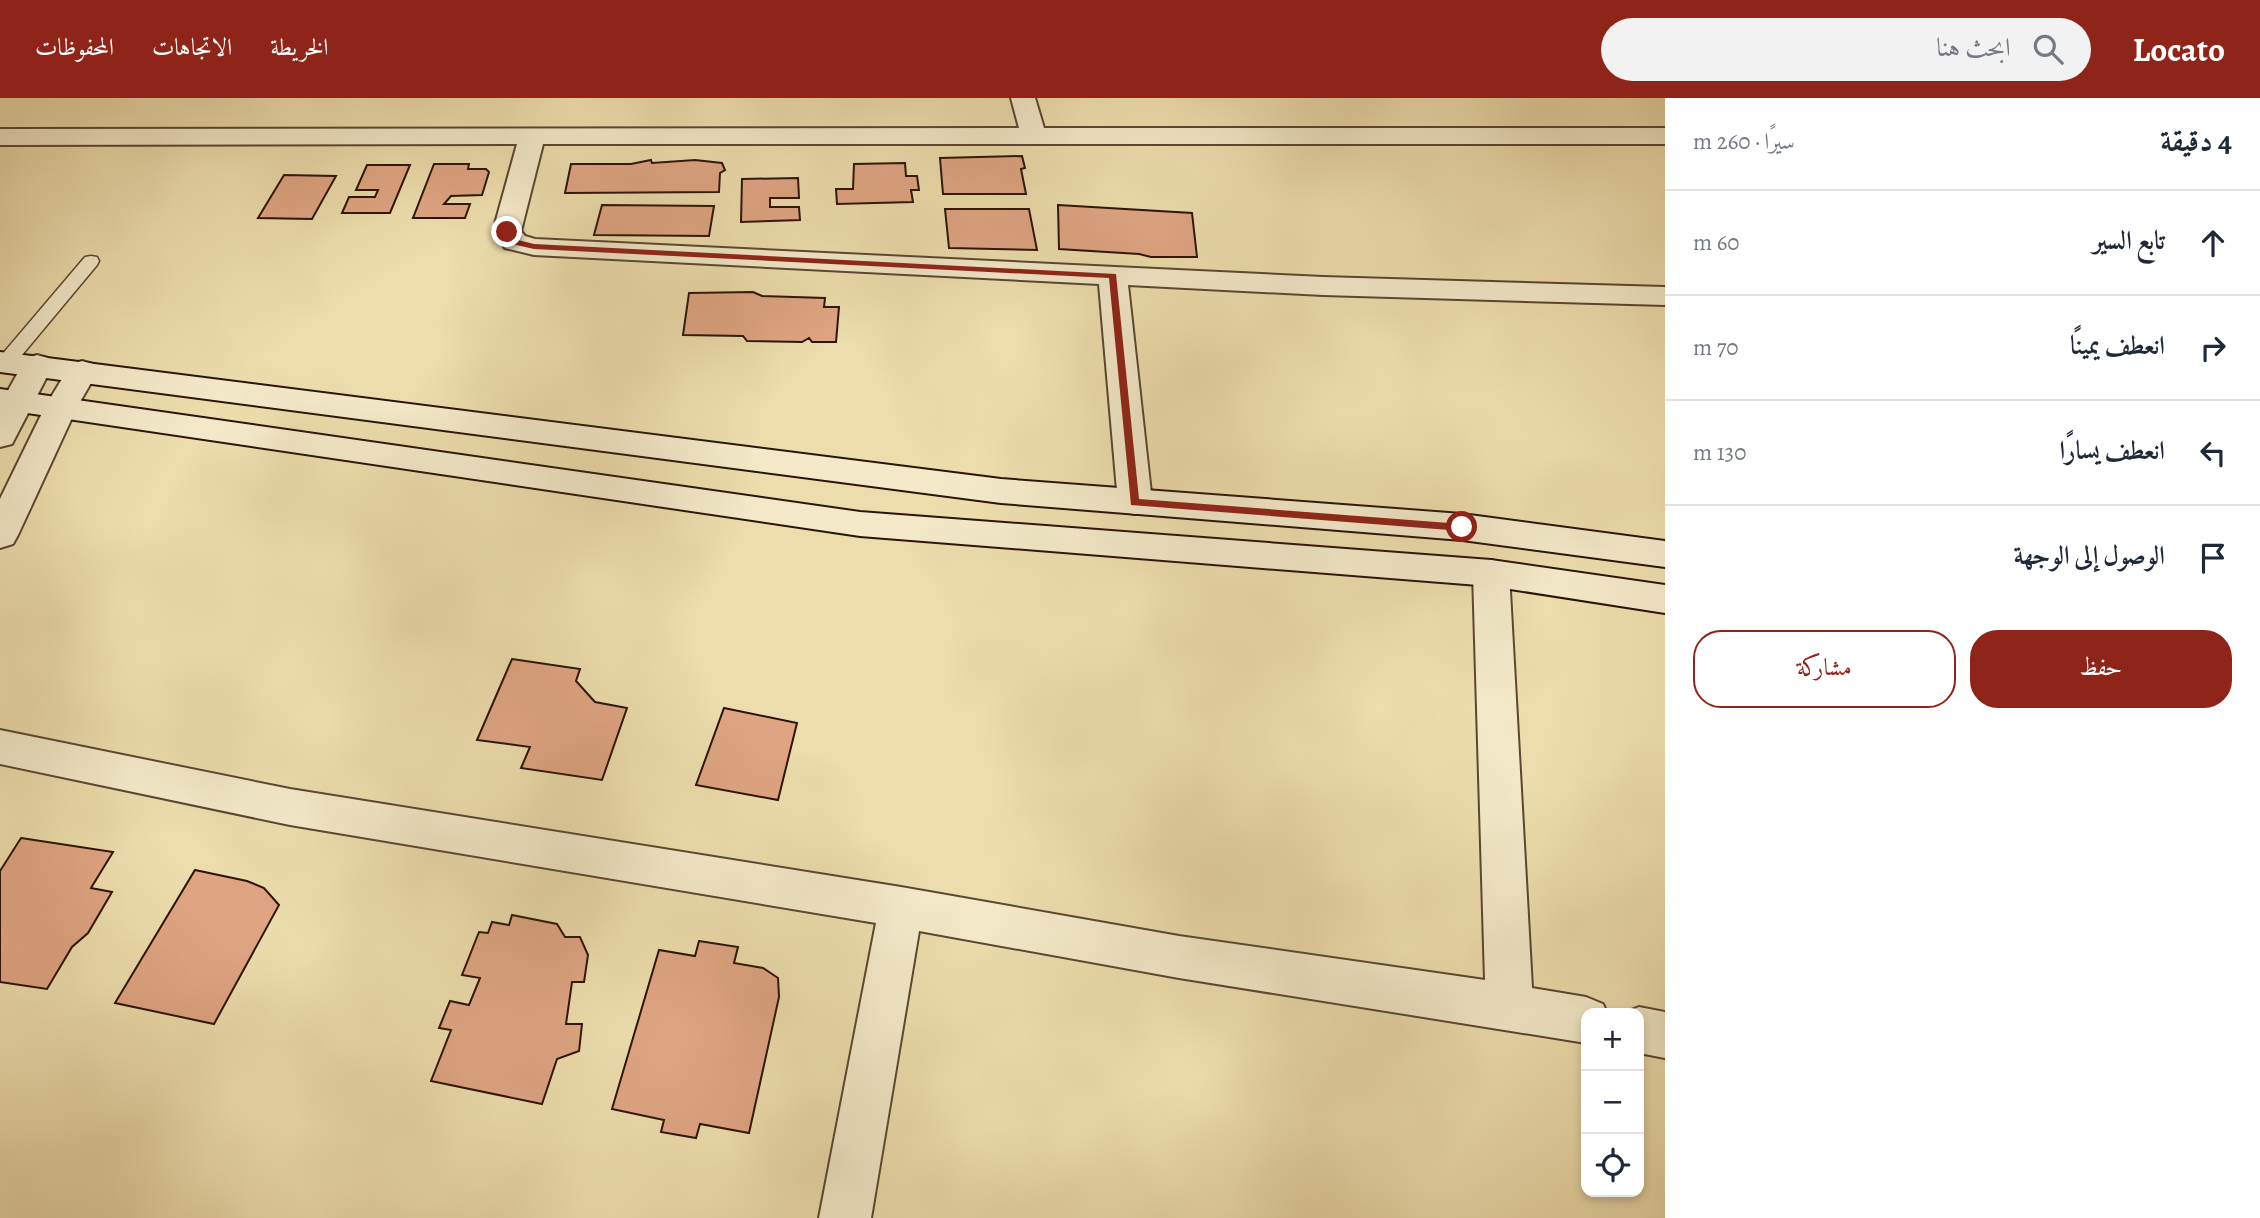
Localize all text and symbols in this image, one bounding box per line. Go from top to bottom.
search box [1601,18,2091,81]
text: Locato [2133,27,2225,72]
text: ابحث هنا [1936,30,2011,65]
icon: search [2029,30,2067,68]
text: المحفوظات [35,31,114,63]
text: الاتجاهات [152,31,232,63]
text: الخريطة [270,31,329,63]
text: 4 دقيقة [2160,121,2232,161]
text: سيرًا · 260 m [1693,126,1795,157]
route end [491,216,522,247]
text: تابع السير [2093,223,2165,258]
icon: ahead [2194,224,2232,262]
text: 60 m [1693,227,1740,258]
text: انعطف يمينًا [2070,328,2165,363]
icon: right [2194,329,2232,367]
text: 70 m [1693,332,1739,363]
text: انعطف يسارًا [2059,433,2165,468]
icon: left [2194,434,2232,472]
text: 130 m [1693,437,1746,468]
route start [1446,511,1477,542]
text: الوصول إلى الوجهة [2013,538,2165,573]
icon: arrive [2194,539,2232,577]
button: مشاركة [1693,630,1956,708]
button: حفظ [1970,630,2232,708]
map controls [1581,1008,1644,1197]
button: + [1581,1008,1644,1071]
button: − [1581,1071,1644,1134]
button: locate [1581,1134,1644,1197]

